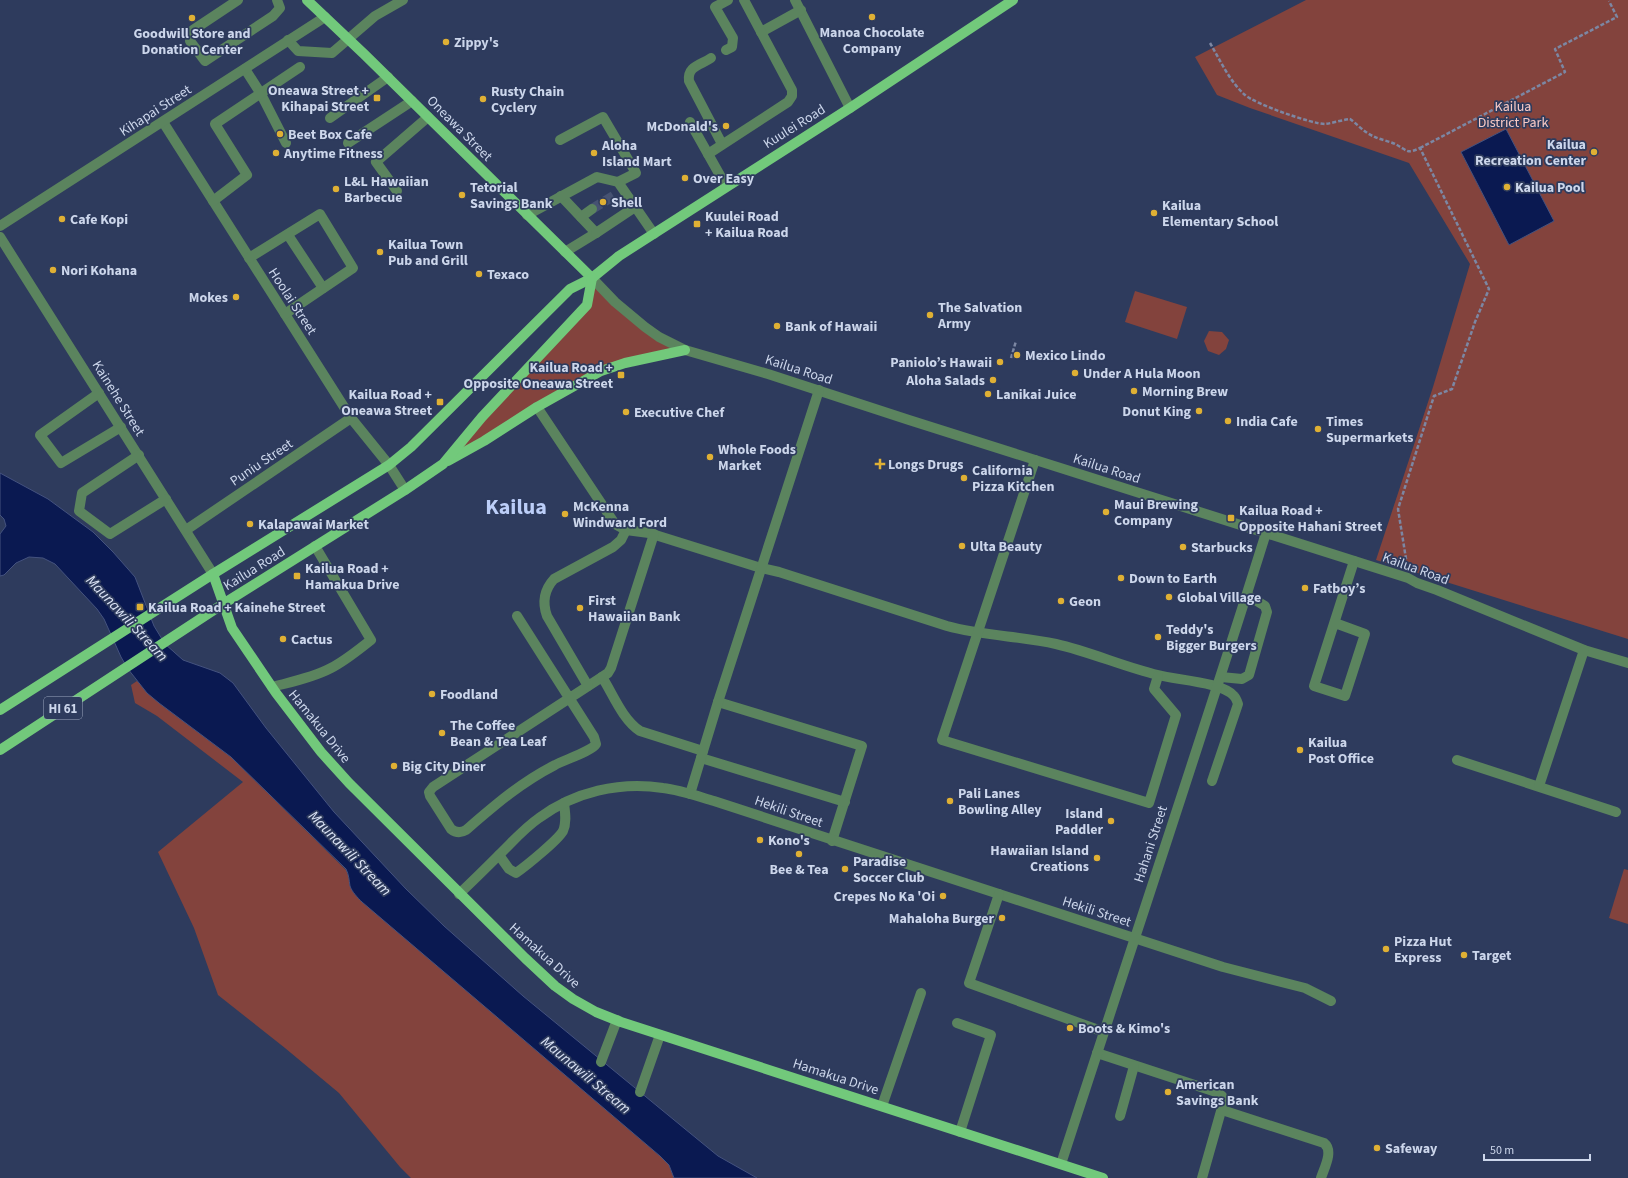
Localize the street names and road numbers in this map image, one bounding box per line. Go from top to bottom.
street label: Kihapai Street [116,80,196,142]
street label: Oneawa Street [422,91,497,166]
street label: Kuulei Road [760,100,829,154]
street label: Hoolai Street [263,264,321,339]
street label: Kailua Road [762,350,835,390]
street label: Kainehe Street [87,357,149,440]
street label: Puniu Street [226,434,297,491]
street label: Kailua Road [1070,449,1143,489]
street label: Kailua Road [220,542,289,596]
street label: Kailua Road [1379,548,1452,590]
street label: Hamakua Drive [283,686,355,768]
road number: HI 61 [44,697,82,719]
street label: Hekili Street [752,791,826,833]
street label: Hahani Street [1129,803,1173,885]
street label: Hekili Street [1060,891,1134,933]
street label: Hamakua Drive [504,918,584,993]
street label: Hamakua Drive [790,1054,881,1100]

